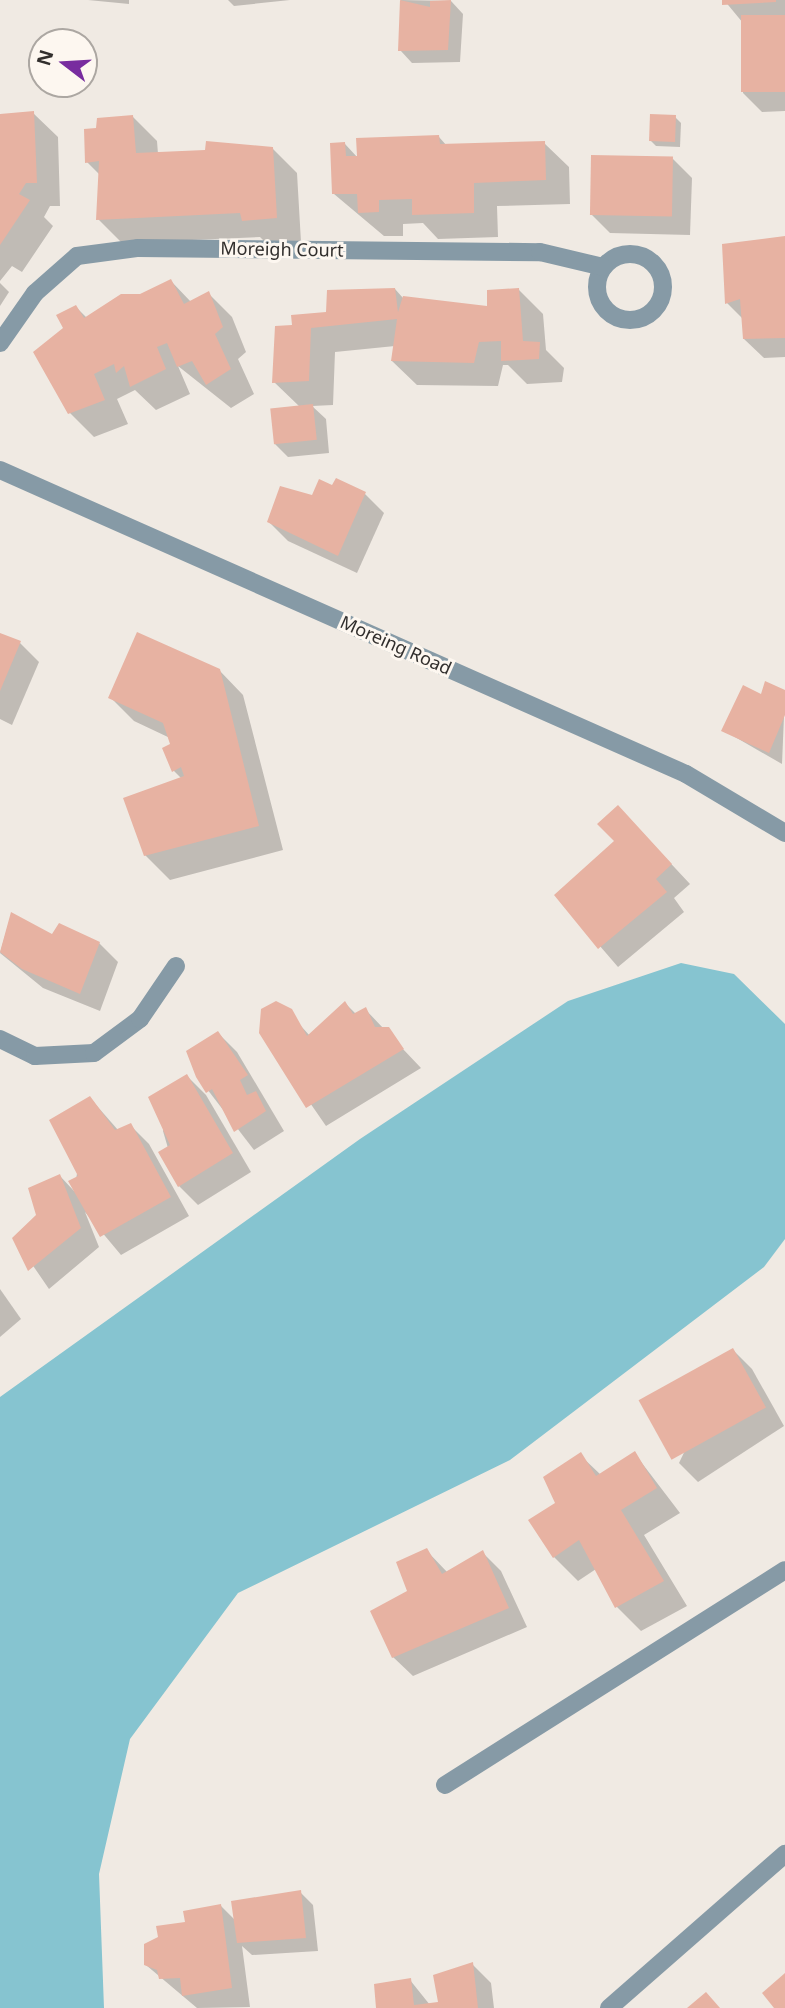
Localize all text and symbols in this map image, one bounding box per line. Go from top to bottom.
north arrow [28,28,98,98]
text: N [30,46,60,69]
street label: Moreigh Court [220,237,344,261]
street label: Moreing Road [337,611,455,679]

